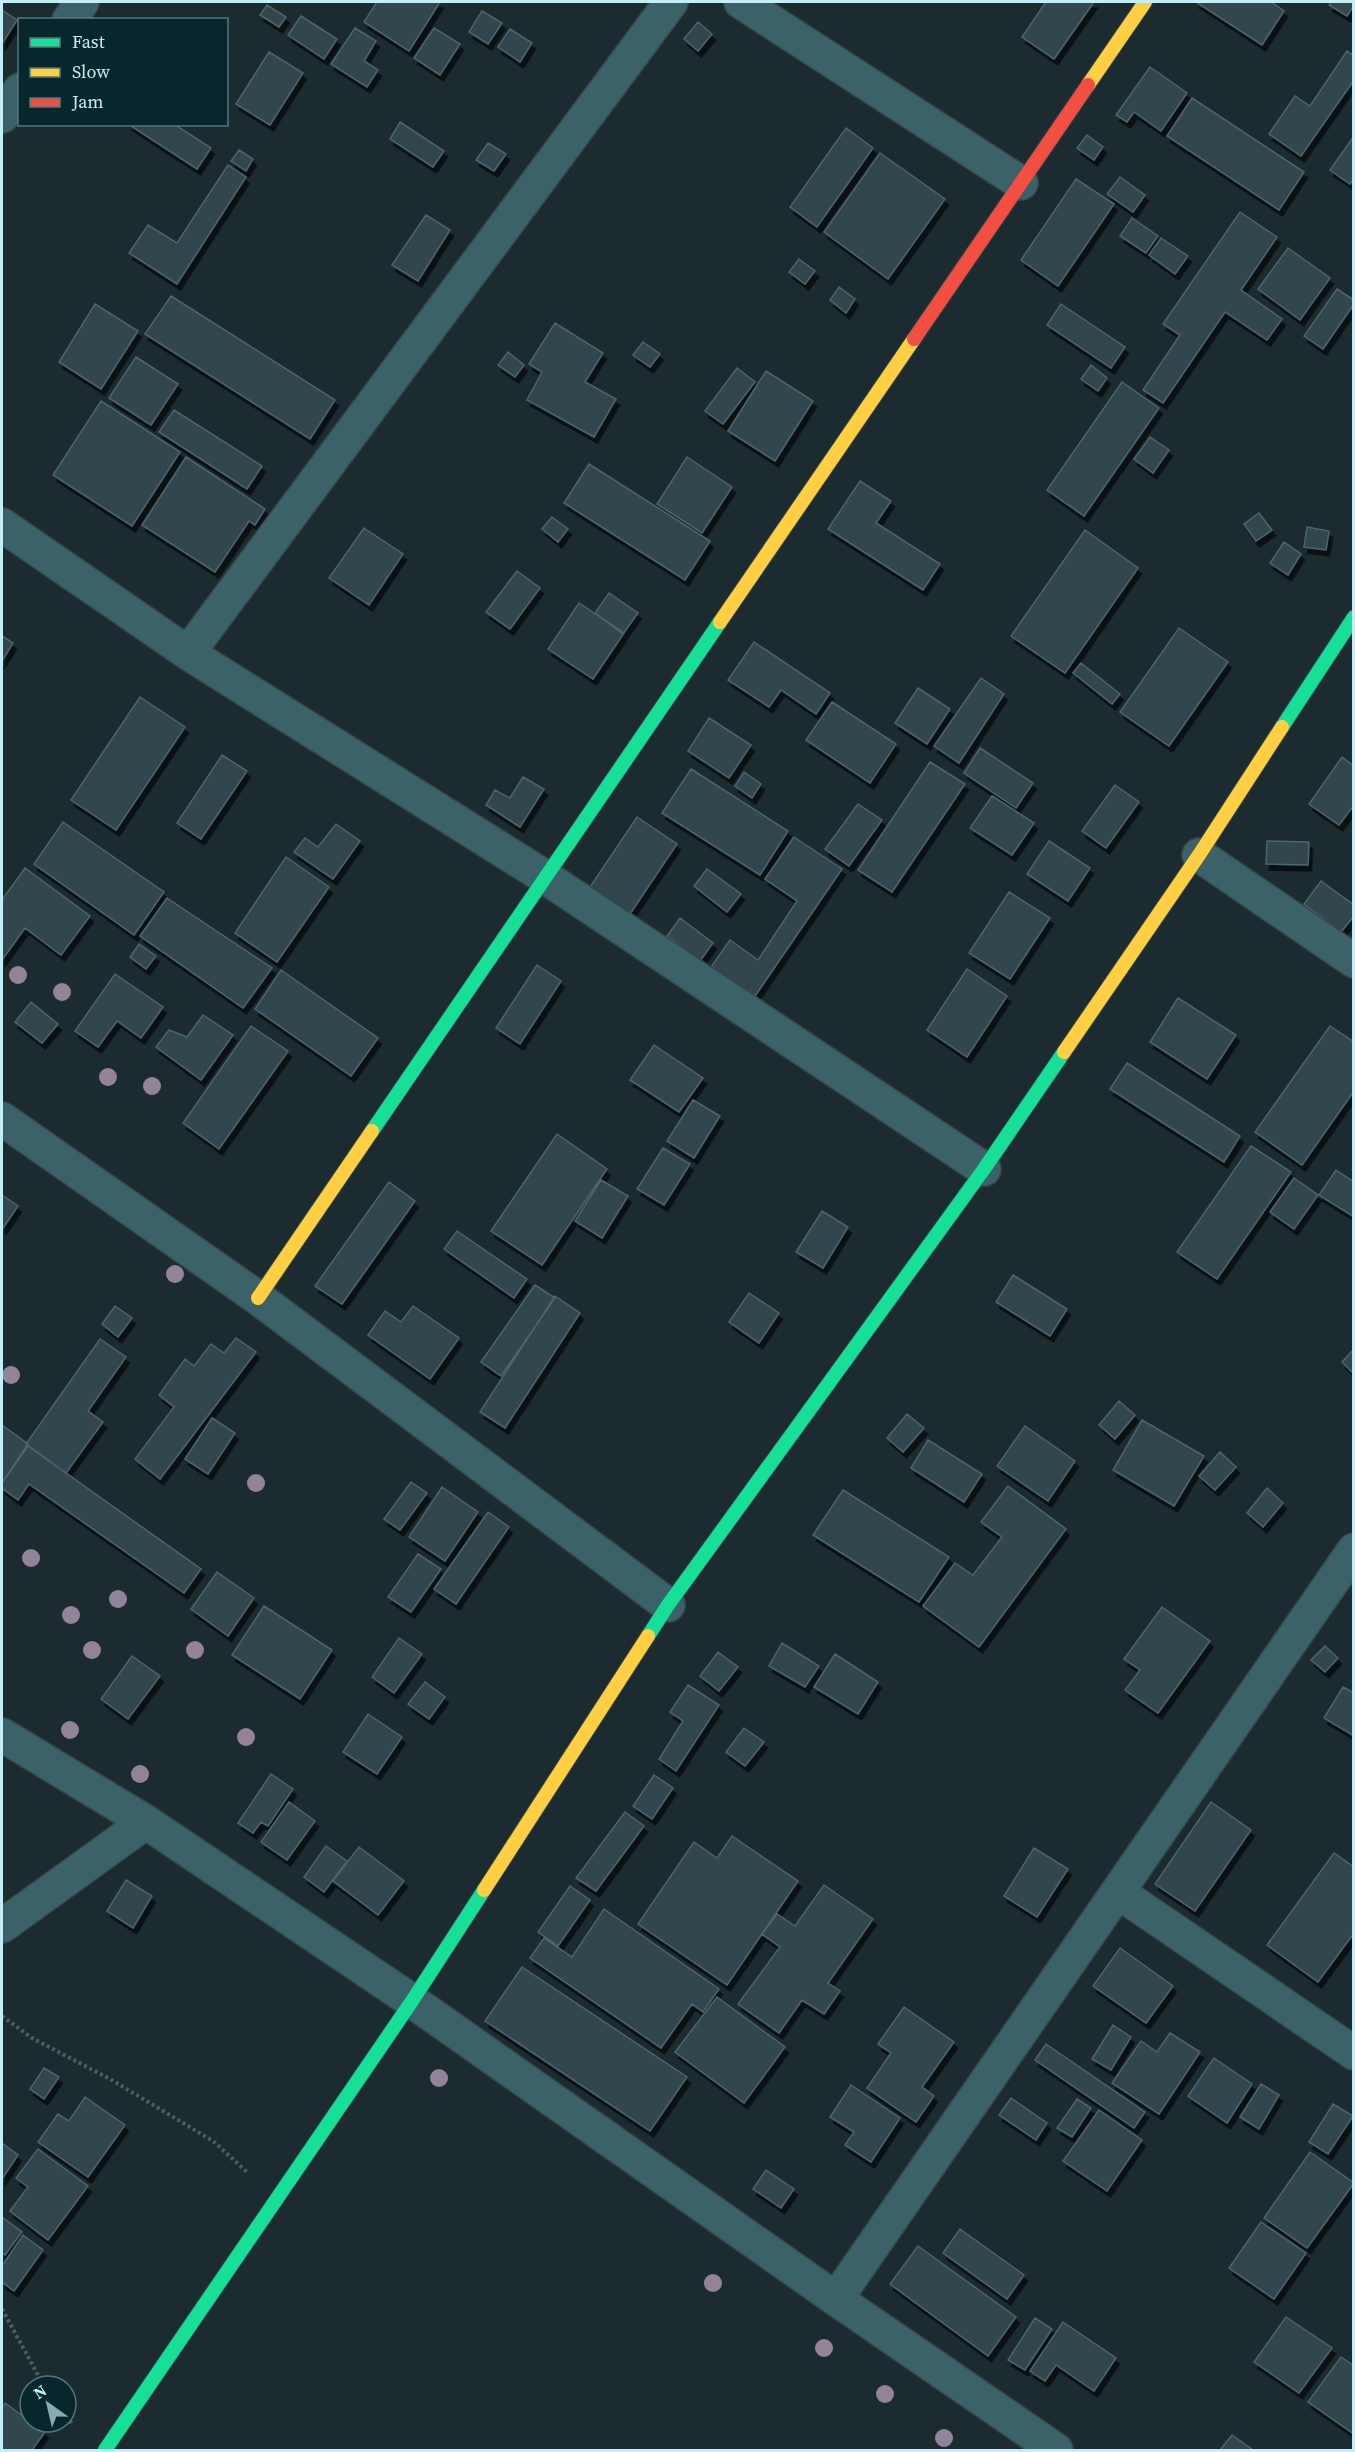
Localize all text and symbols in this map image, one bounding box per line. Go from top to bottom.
legend [18,18,228,126]
text: Fast [72,29,105,54]
text: Slow [72,59,110,84]
text: Jam [71,89,104,114]
north arrow [18,2374,78,2434]
text: N [29,2379,51,2404]

